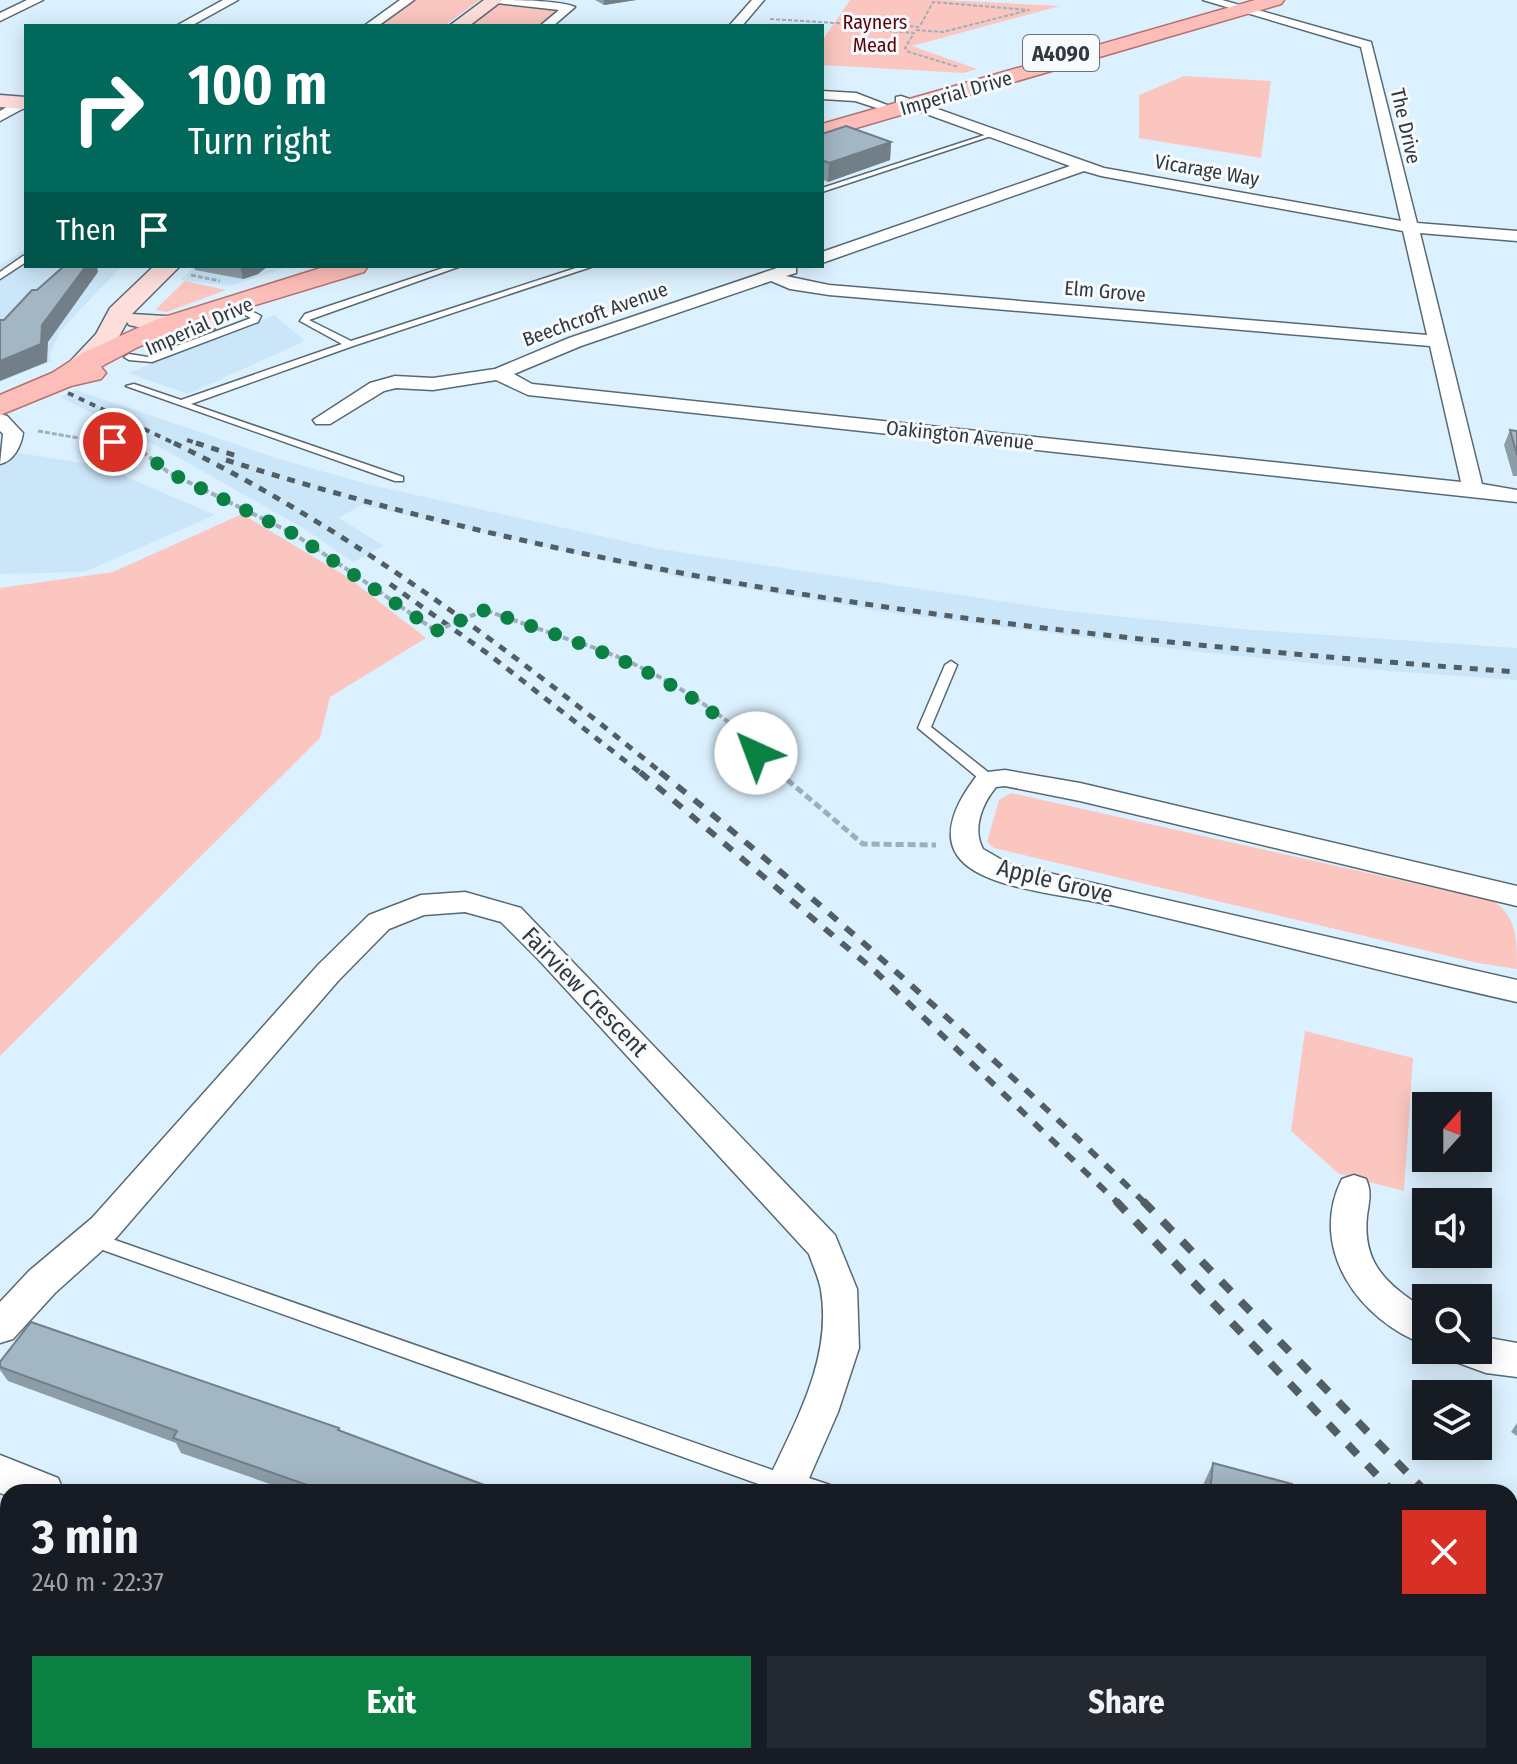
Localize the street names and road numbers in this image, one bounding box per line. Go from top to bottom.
road number: A4090 [1023,35,1099,71]
street label: Imperial Drive [897,66,1015,120]
street label: The Drive [1386,86,1426,166]
street label: Vicarage Way [1153,149,1261,191]
street label: Elm Grove [1063,275,1147,307]
street label: Beechcroft Avenue [519,277,671,351]
street label: Imperial Drive [142,292,256,360]
street label: Oakington Avenue [885,415,1035,455]
street label: Apple Grove [994,853,1116,909]
street label: Fairview Crescent [516,921,654,1063]

